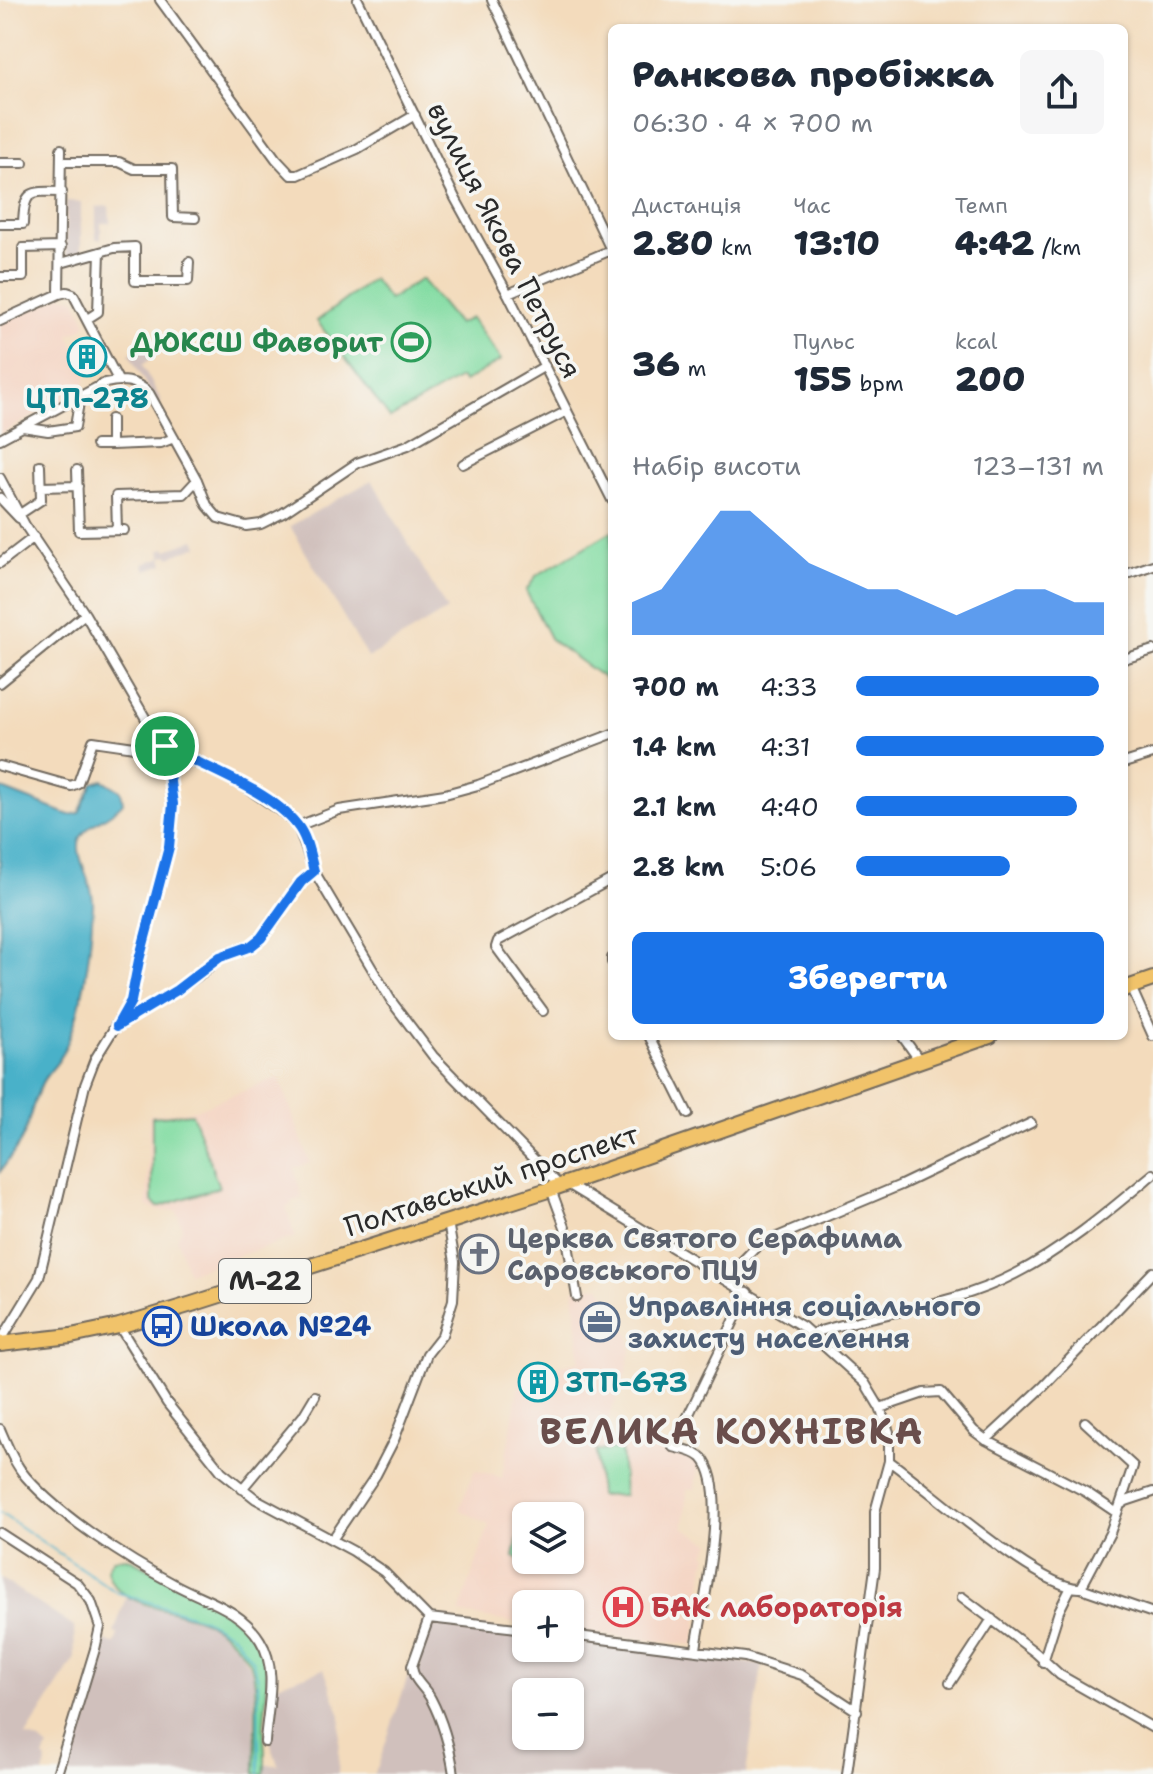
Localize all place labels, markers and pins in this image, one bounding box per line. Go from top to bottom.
sports icon: ДЮКСШ Фаворит [390,321,432,363]
place label: ДЮКСШ Фаворит [130,323,383,361]
building icon: ЦТП-278 [66,336,108,378]
place label: ЦТП-278 [25,379,149,417]
pin [131,712,199,780]
place label: Церква Святого Серафима Саровського ПЦУ [507,1219,902,1289]
church icon: Церква Святого Серафима Саровського ПЦУ [458,1233,500,1275]
place label: Управління соціального захисту населення [628,1287,981,1357]
office icon: Управління соціального захисту населення [579,1301,621,1343]
bus stop icon: Школа №24 [141,1305,183,1347]
place label: Школа №24 [190,1307,372,1345]
building icon: ЗТП-673 [517,1361,559,1403]
place label: ЗТП-673 [566,1363,688,1401]
hospital icon: БАК лабораторія [602,1586,644,1628]
place label: БАК лабораторія [651,1588,903,1626]

